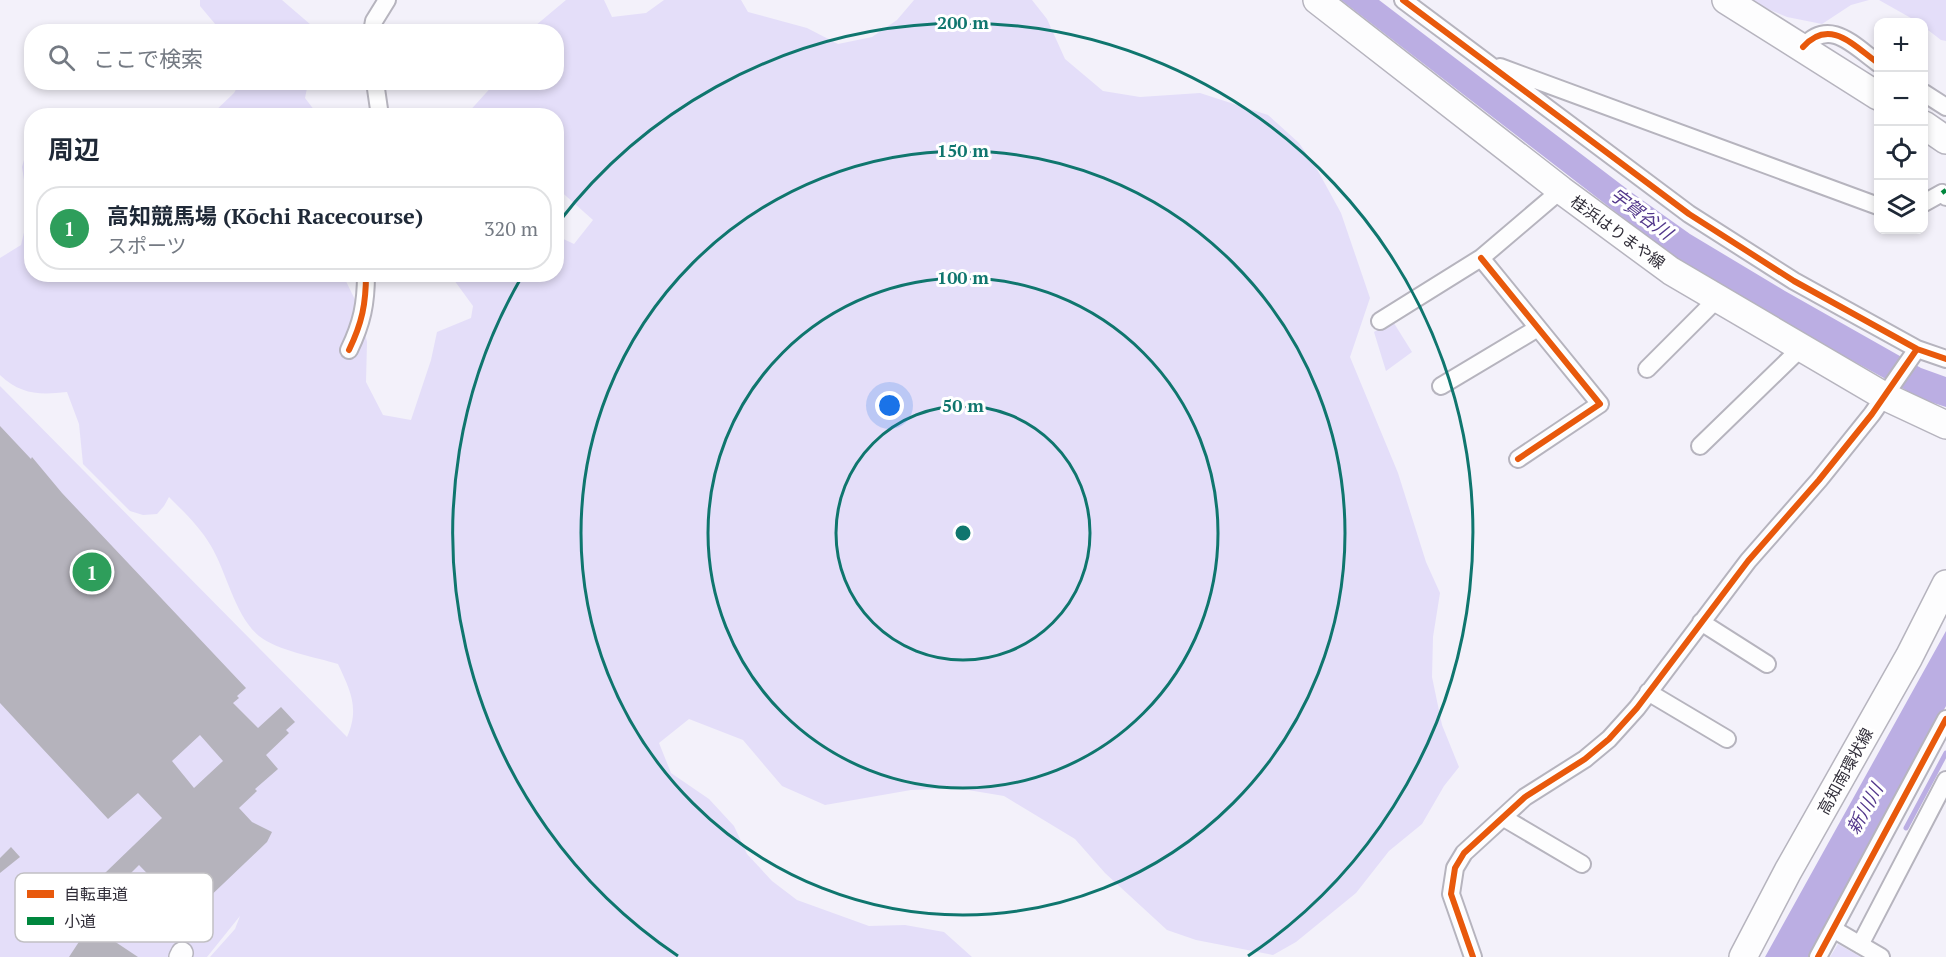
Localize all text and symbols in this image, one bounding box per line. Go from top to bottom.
text: 200 m [937,10,989,34]
map controls [1874,18,1928,234]
button: + [1874,18,1928,72]
search box [24,24,564,90]
icon: search [45,41,78,74]
text: ここで検索 [93,44,203,73]
button: − [1874,72,1928,126]
button: locate [1874,126,1928,180]
text: 周辺 [48,132,100,166]
text: 150 m [937,138,989,162]
button: layers [1874,180,1928,234]
water label: 宇賀谷川 [1606,182,1679,246]
street label: 桂浜はりまや線 [1566,190,1670,274]
text: 高知競馬場 (Kōchi Racecourse) [107,201,423,230]
text: 1 [64,215,75,242]
text: 320 m [484,215,538,242]
text: スポーツ [107,232,187,259]
text: 100 m [937,265,989,289]
your location [875,391,904,420]
text: 50 m [942,393,984,417]
centre of rings [953,523,973,543]
pin: 1 [72,550,112,594]
street label: 高知南環状線 [1812,724,1878,818]
water label: 新川川 [1841,777,1889,838]
legend [15,873,213,942]
text: 自転車道 [64,883,128,905]
text: 小道 [64,910,96,932]

